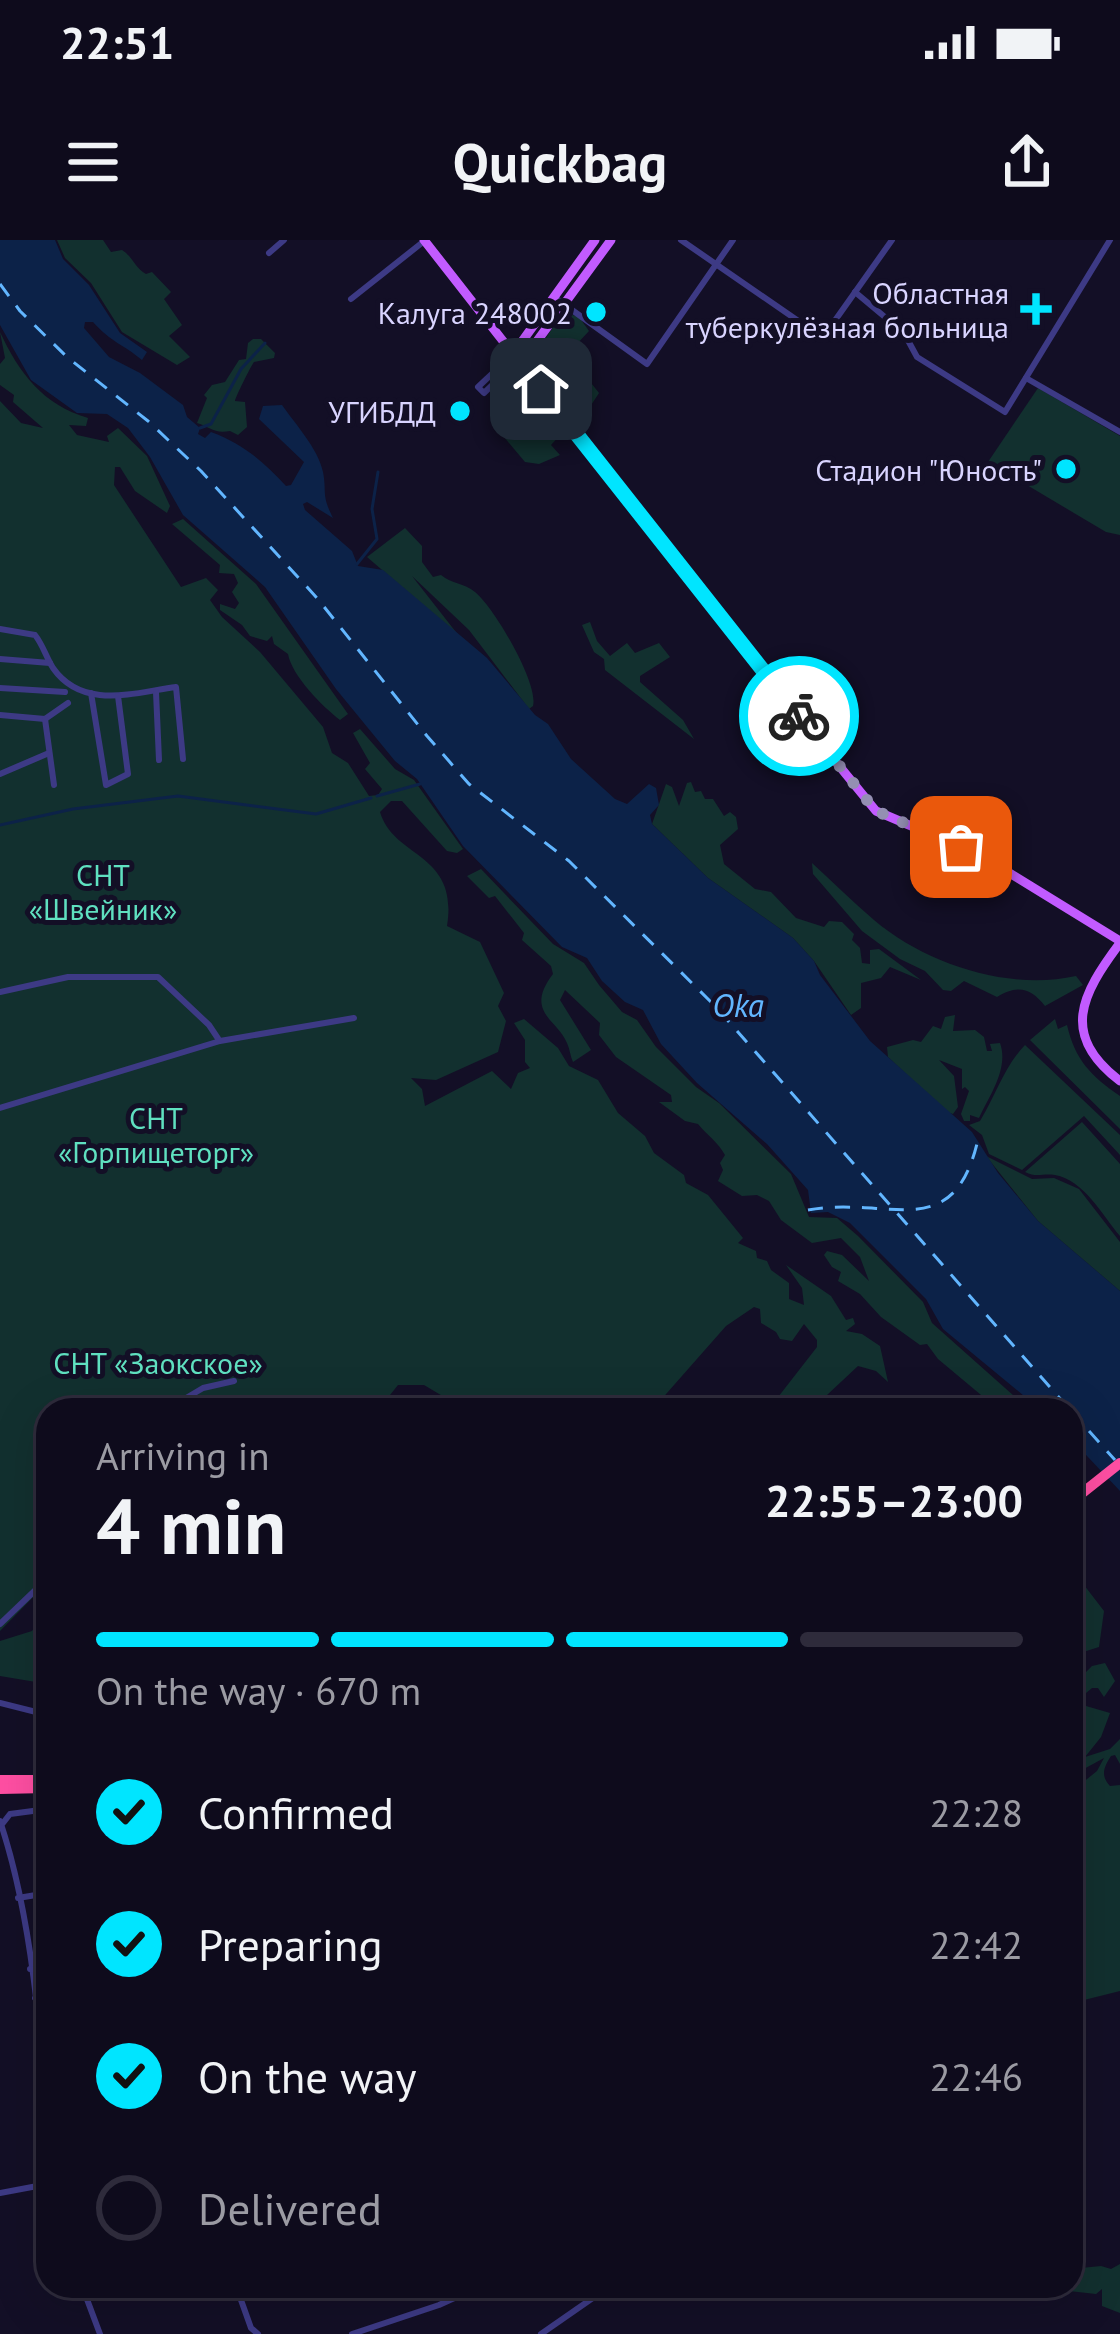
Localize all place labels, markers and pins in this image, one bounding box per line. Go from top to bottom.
place label: Областная туберкулёзная больница [686,273,1009,346]
place label: Калуга 248002 [378,293,572,332]
marker: Областная туберкулёзная больница [1020,293,1052,325]
marker: Калуга 248002 [583,299,609,325]
pin [490,338,592,440]
place label: УГИБДД [328,392,436,431]
marker: УГИБДД [447,398,473,424]
place label: Стадион "Юность" [815,450,1042,489]
marker: Стадион "Юность" [1053,456,1079,482]
pin [910,796,1012,898]

